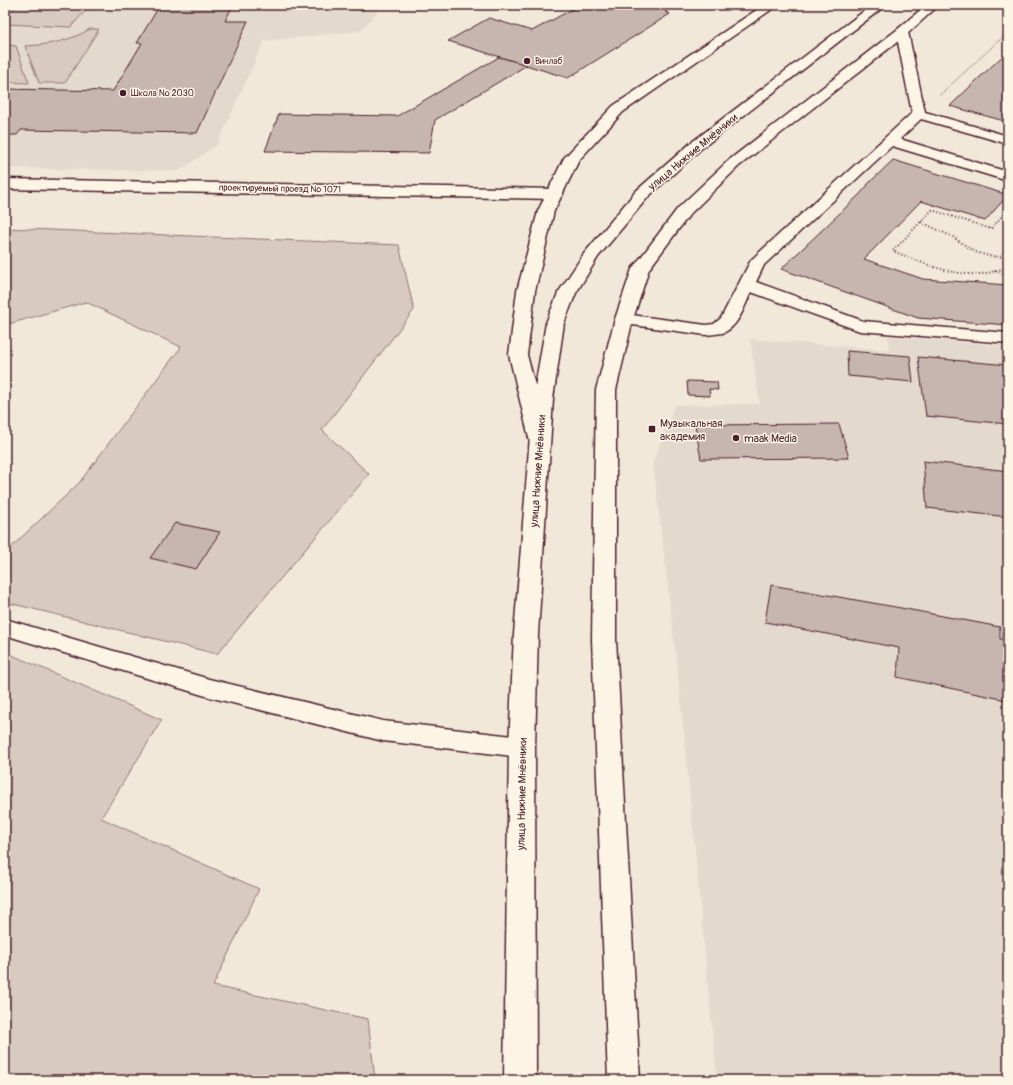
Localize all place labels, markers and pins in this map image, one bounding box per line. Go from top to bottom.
marker: Винлаб [522,56,532,66]
place label: Винлаб [535,56,562,67]
marker: Школа № 2030 [118,88,128,98]
place label: Школа № 2030 [131,88,194,99]
place label: Музыкальная академия [660,417,722,443]
marker: Музыкальная академия [647,424,657,434]
place label: maak Media [744,432,797,445]
marker: maak Media [731,433,741,443]

